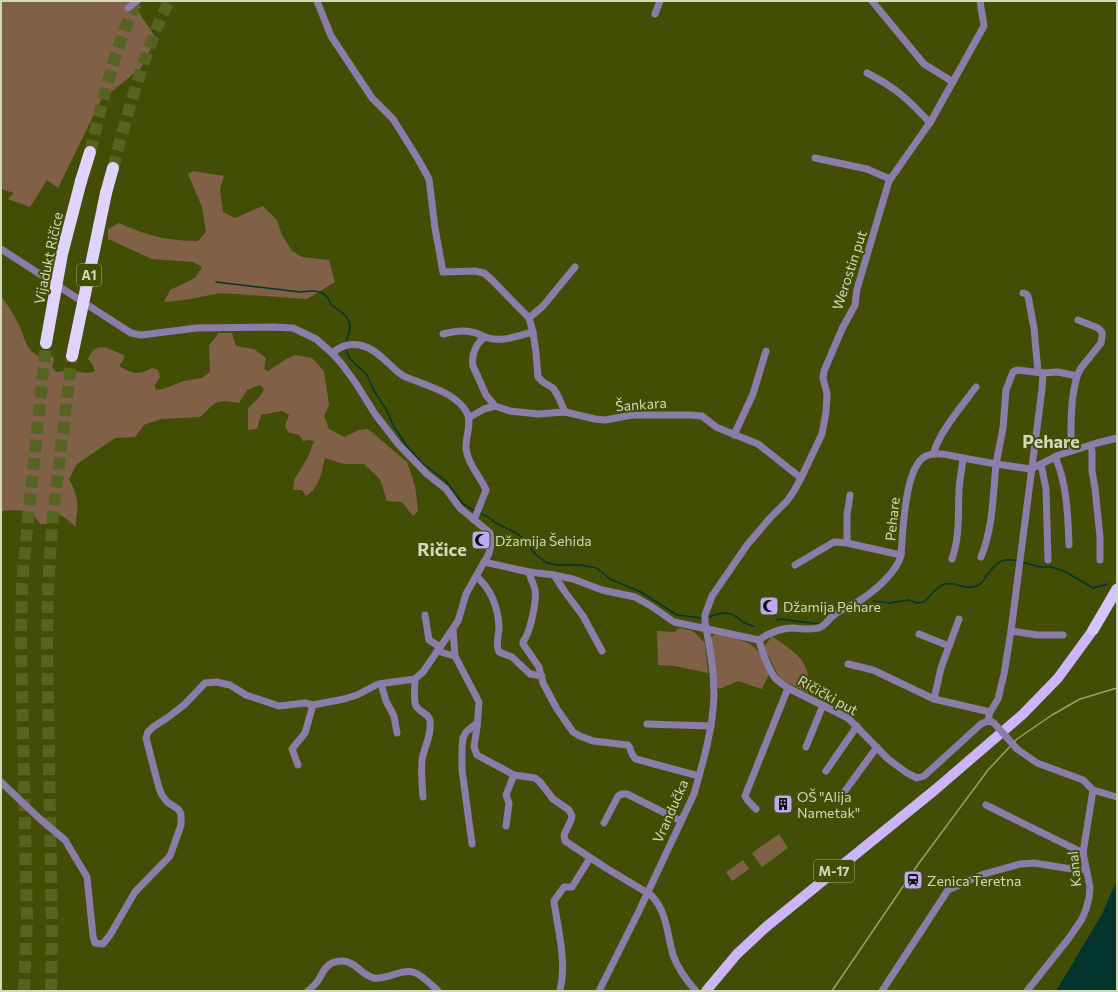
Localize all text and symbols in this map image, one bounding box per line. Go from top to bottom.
street label: Vijadukt Ričice [30,210,66,306]
street label: Werostin put [828,228,870,312]
road number: A1 [77,264,101,286]
street label: Šankara [615,394,667,414]
district label: Pehare [1022,430,1080,452]
street label: Pehare [881,496,903,542]
mosque icon: Džamija Šehida [470,529,492,551]
place label: Džamija Šehida [495,532,592,549]
district label: Ričice [417,538,467,560]
mosque icon: Džamija Pehare [758,595,780,617]
place label: Džamija Pehare [783,598,881,615]
street label: Ričički put [795,672,861,719]
street label: Vrandučka [649,777,691,845]
place label: OŠ "Alija Nametak" [797,788,860,821]
building icon: OŠ "Alija Nametak" [772,793,794,815]
street label: Kanal [1064,850,1084,888]
road number: M-17 [814,860,854,882]
station icon: Zenica Teretna [902,869,924,891]
place label: Zenica Teretna [927,872,1021,889]

